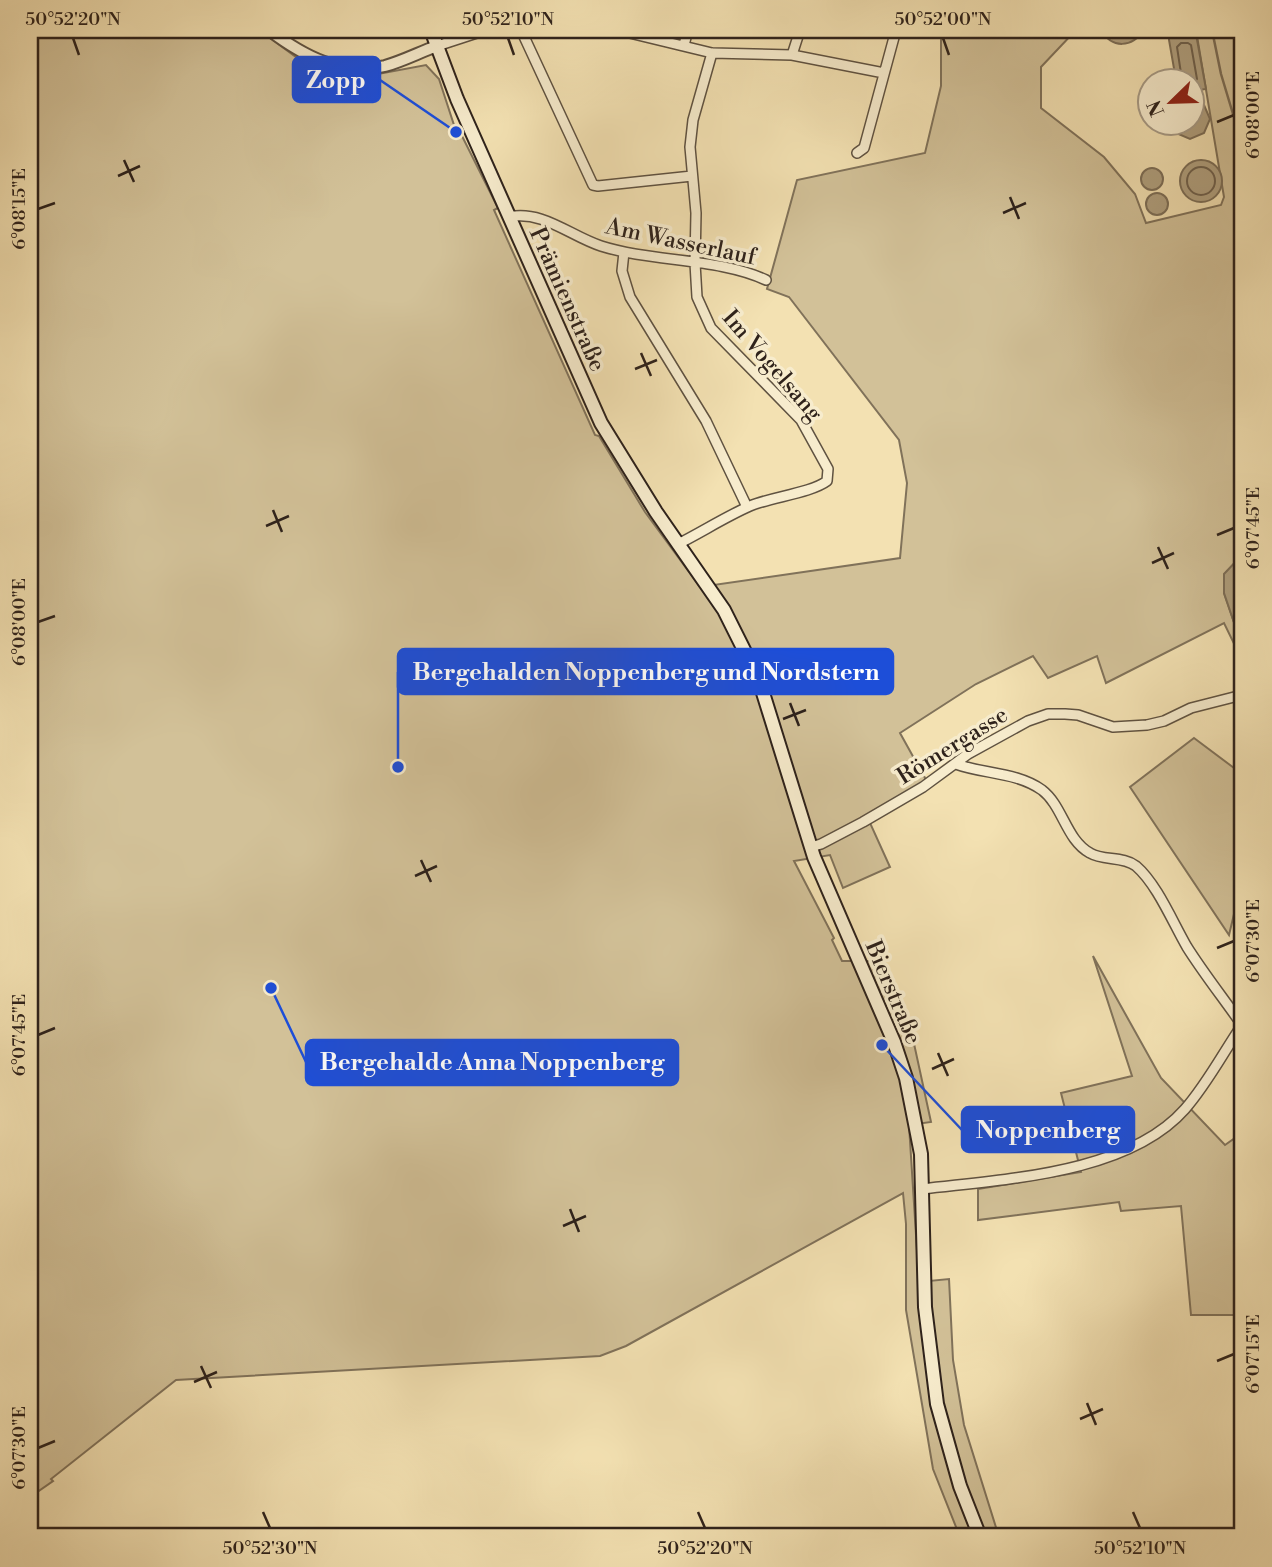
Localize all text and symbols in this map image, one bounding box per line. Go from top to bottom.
text: 50°52'20"N [25,8,121,31]
text: 50°52'10"N [462,8,555,31]
text: 50°52'00"N [895,8,992,31]
callout: Zopp [293,57,380,102]
text: Zopp [306,66,366,96]
north arrow [1136,66,1206,136]
text: 6°08'00"E [1242,71,1265,159]
text: N [1142,97,1170,120]
text: 6°08'15"E [8,168,31,250]
street label: Am Wasserlauf [602,212,760,272]
street label: Prämienstraße [523,223,611,376]
street label: Im Vogelsang [716,304,828,427]
text: 6°07'45"E [1242,487,1265,569]
text: 6°08'00"E [8,578,31,666]
callout: Bergehalden Noppenberg und Nordstern [398,649,893,694]
text: Bergehalden Noppenberg und Nordstern [413,658,880,688]
street label: Römergasse [892,701,1013,791]
text: 6°07'30"E [1242,899,1265,983]
street label: Bierstraße [858,936,927,1048]
text: 6°07'45"E [8,994,31,1076]
callout: Bergehalde Anna Noppenberg [306,1040,678,1085]
text: Bergehalde Anna Noppenberg [320,1048,666,1078]
callout: Noppenberg [962,1107,1134,1152]
text: Noppenberg [976,1116,1122,1146]
text: 6°07'15"E [1242,1314,1265,1394]
text: 6°07'30"E [8,1406,31,1490]
text: 50°52'30"N [223,1537,318,1560]
text: 50°52'20"N [657,1537,753,1560]
text: 50°52'10"N [1094,1537,1187,1560]

